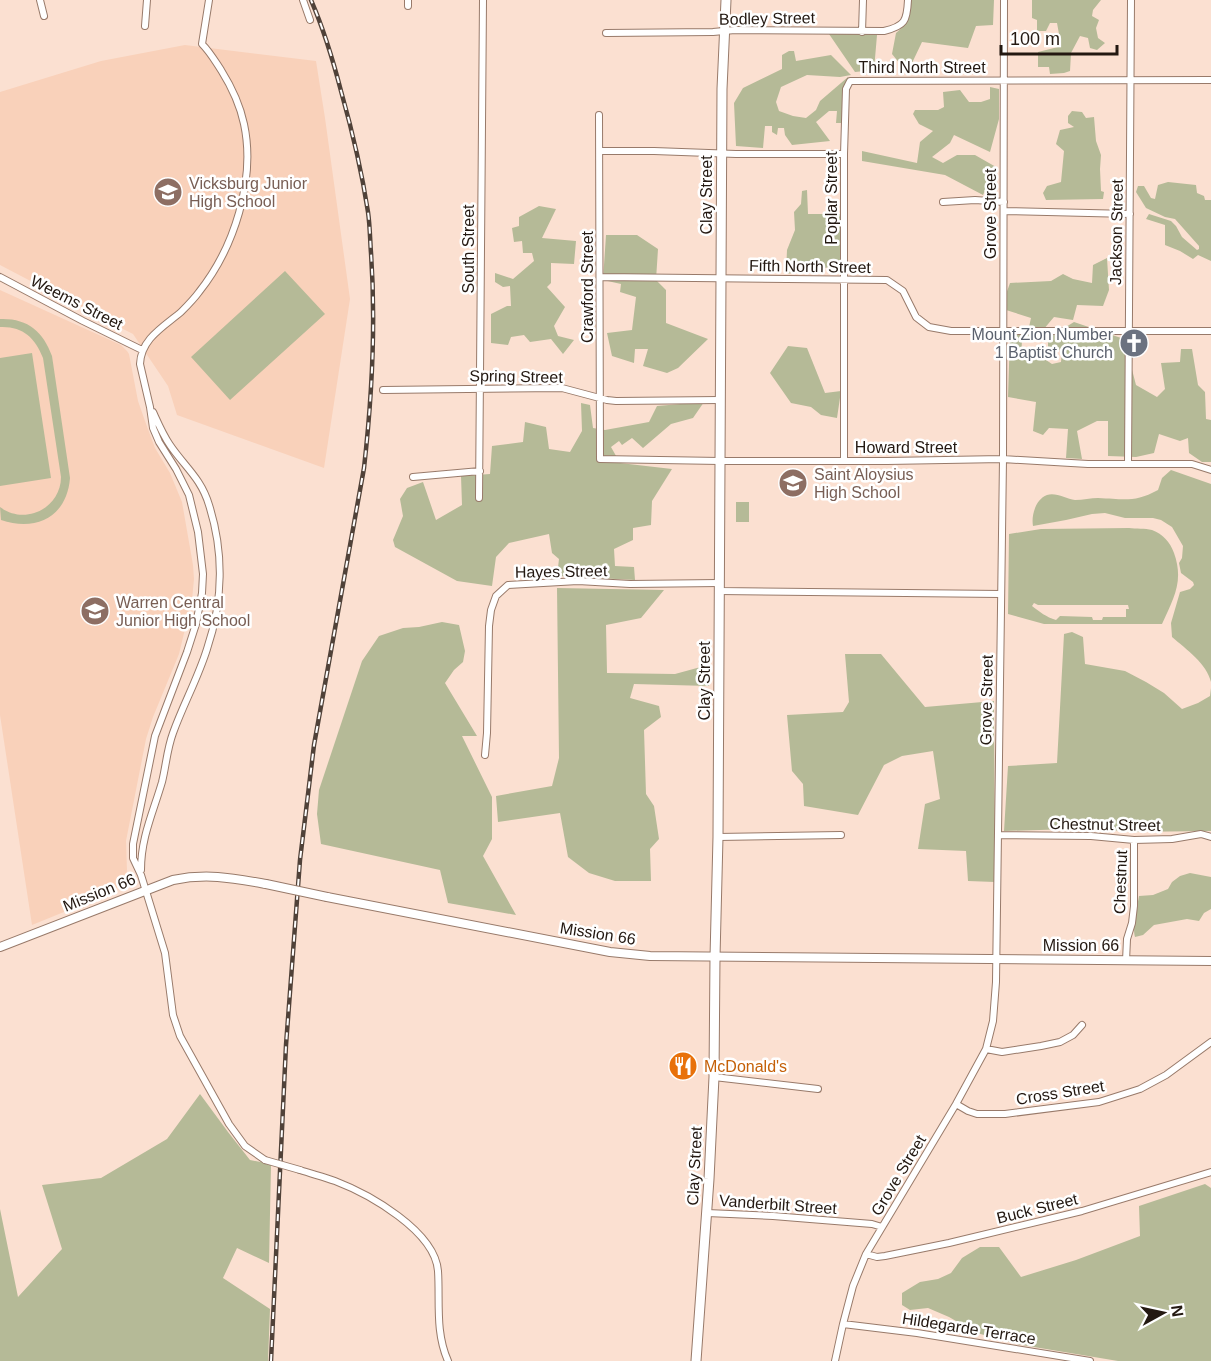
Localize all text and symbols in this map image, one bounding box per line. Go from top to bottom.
street label: Bodley Street [719,9,816,28]
scale bar [1001,18,1116,56]
text: 100 m [1010,29,1060,49]
street label: Third North Street [858,59,986,76]
street label: Poplar Street [823,151,840,245]
street label: Clay Street [698,155,715,235]
street label: Grove Street [982,168,999,259]
place label: Vicksburg Junior High School [189,175,308,210]
school or university icon: Vicksburg Junior High School [152,176,184,208]
street label: Jackson Street [1107,178,1126,285]
street label: South Street [460,204,477,293]
street label: Crawford Street [579,230,596,343]
street label: Fifth North Street [749,257,872,276]
street label: Weems Street [28,272,126,333]
place label: Mount Zion Number 1 Baptist Church [972,326,1114,361]
church icon: Mount Zion Number 1 Baptist Church [1118,327,1150,359]
street label: Spring Street [469,367,563,386]
street label: Howard Street [855,439,958,456]
place label: Saint Aloysius High School [814,466,914,501]
school or university icon: Saint Aloysius High School [777,467,809,499]
street label: Hayes Street [515,562,608,581]
place label: Warren Central Junior High School [116,594,250,629]
school or university icon: Warren Central Junior High School [79,595,111,627]
street label: Clay Street [696,641,713,721]
street label: Grove Street [977,654,996,746]
street label: Chestnut Street [1049,815,1161,834]
street label: Chestnut [1111,849,1130,914]
street label: Mission 66 [61,870,138,915]
street label: Mission 66 [559,919,637,948]
street label: Mission 66 [1043,937,1119,954]
restaurant icon: McDonald's [667,1050,699,1082]
place label: McDonald's [704,1058,787,1075]
street label: Cross Street [1015,1077,1106,1108]
street label: Clay Street [684,1126,705,1206]
street label: Grove Street [868,1132,929,1219]
street label: Buck Street [995,1190,1080,1227]
street label: Vanderbilt Street [719,1192,838,1217]
north arrow [1133,1283,1193,1343]
text: N [1168,1304,1187,1318]
street label: Hildegarde Terrace [901,1310,1037,1347]

